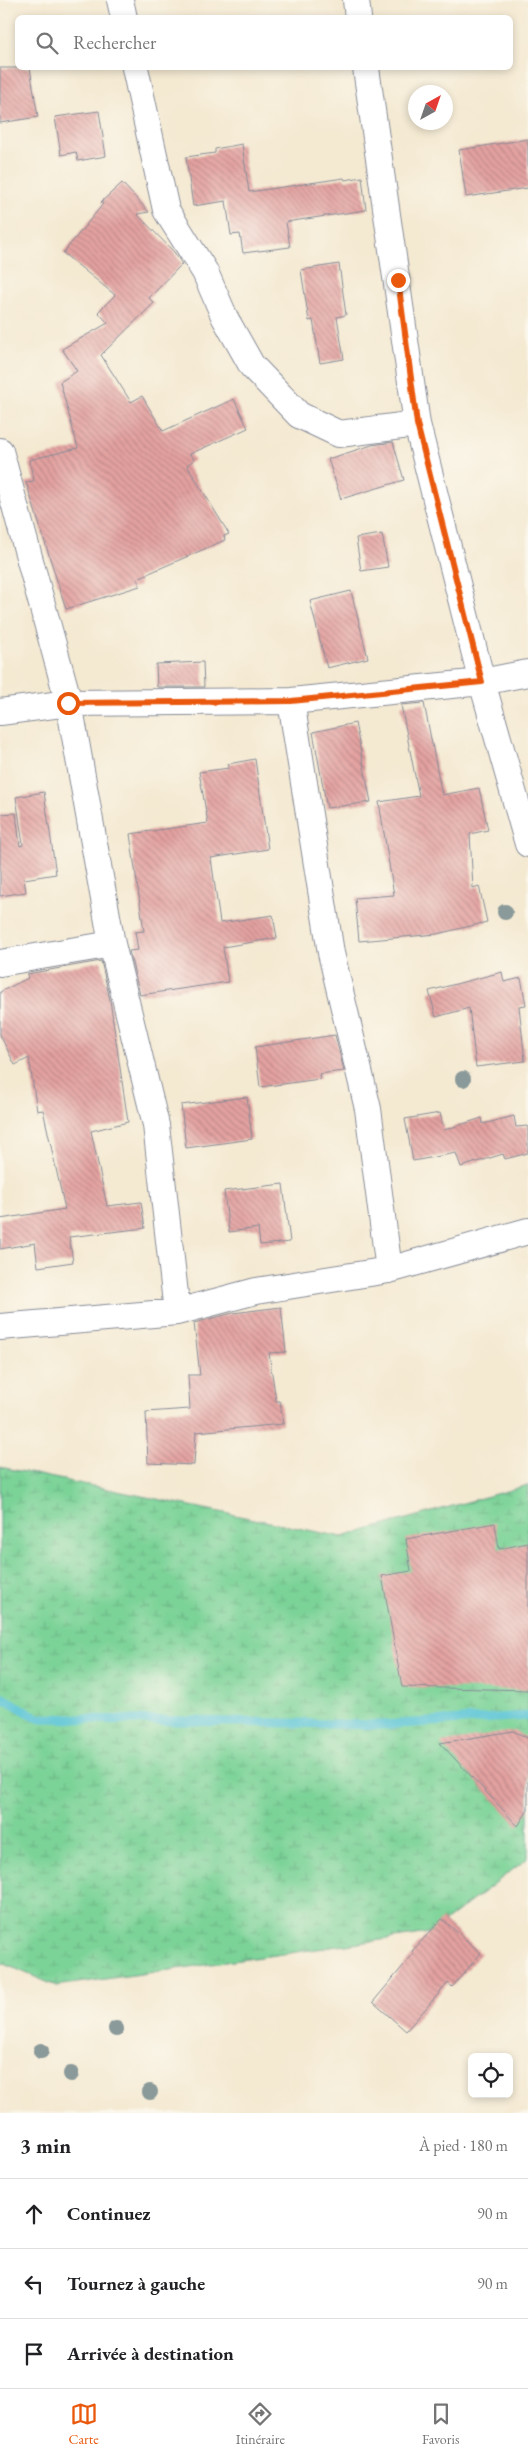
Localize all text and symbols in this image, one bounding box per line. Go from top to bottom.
search box [15,15,513,70]
icon: search [33,29,61,57]
text: Rechercher [73,30,156,55]
north arrow [408,85,453,130]
route end [387,269,410,292]
route start [57,692,80,715]
map controls [468,2053,513,2098]
button: locate [468,2053,513,2098]
text: 3 min [20,2132,71,2159]
text: À pied · 180 m [419,2135,508,2156]
icon: ahead [20,2200,48,2228]
text: Continuez [67,2201,151,2226]
text: 90 m [477,2203,508,2224]
icon: left [20,2270,48,2298]
text: Tournez à gauche [67,2271,205,2296]
text: 90 m [477,2273,508,2294]
icon: arrive [20,2340,48,2368]
text: Arrivée à destination [67,2341,234,2366]
tab: Carte [69,2400,99,2448]
tab: Itinéraire [236,2400,285,2448]
tab: Favoris [422,2400,459,2448]

